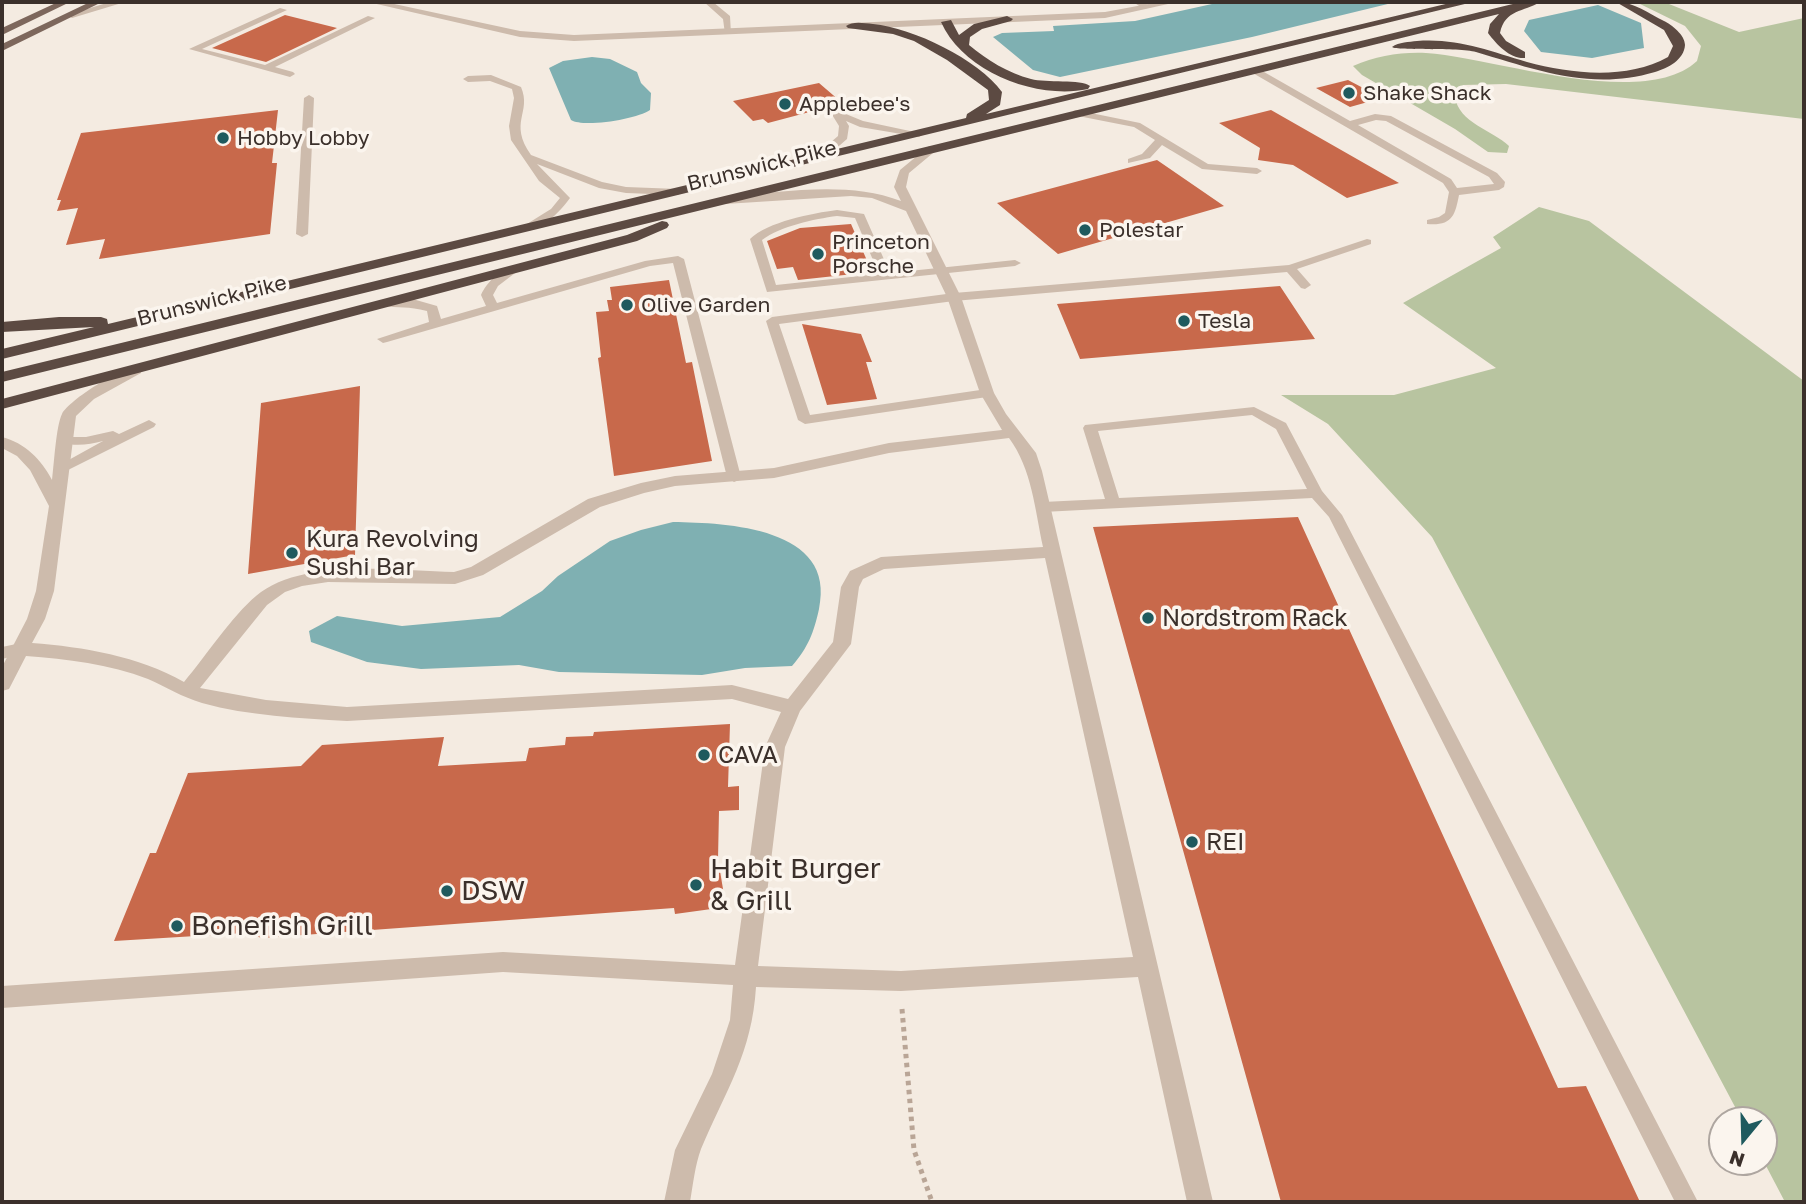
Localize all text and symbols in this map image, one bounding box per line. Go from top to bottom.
place label: Shake Shack [1363,80,1492,106]
marker: Shake Shack [1341,85,1357,101]
place label: Applebee's [799,91,910,117]
marker: Applebee's [777,96,793,112]
place label: Hobby Lobby [237,125,370,151]
marker: Hobby Lobby [215,130,231,146]
street label: Brunswick Pike [685,135,839,197]
place label: Polestar [1099,217,1183,243]
marker: Polestar [1077,222,1093,238]
place label: Princeton Porsche [832,229,930,279]
marker: Princeton Porsche [810,246,826,262]
street label: Brunswick Pike [135,270,289,332]
place label: Olive Garden [641,292,770,318]
marker: Olive Garden [619,297,635,313]
place label: Tesla [1198,308,1251,334]
marker: Tesla [1176,313,1192,329]
place label: Kura Revolving Sushi Bar [306,525,479,581]
marker: Kura Revolving Sushi Bar [284,545,300,561]
place label: Nordstrom Rack [1162,604,1348,632]
marker: Nordstrom Rack [1140,610,1156,626]
place label: CAVA [718,741,778,769]
marker: CAVA [696,747,712,763]
place label: REI [1206,828,1244,856]
marker: REI [1184,834,1200,850]
place label: Habit Burger & Grill [710,852,881,918]
place label: DSW [461,874,525,908]
marker: Habit Burger & Grill [688,877,704,893]
marker: DSW [439,883,455,899]
place label: Bonefish Grill [191,909,373,943]
marker: Bonefish Grill [169,918,185,934]
north arrow [1708,1106,1778,1176]
text: N [1726,1146,1747,1173]

